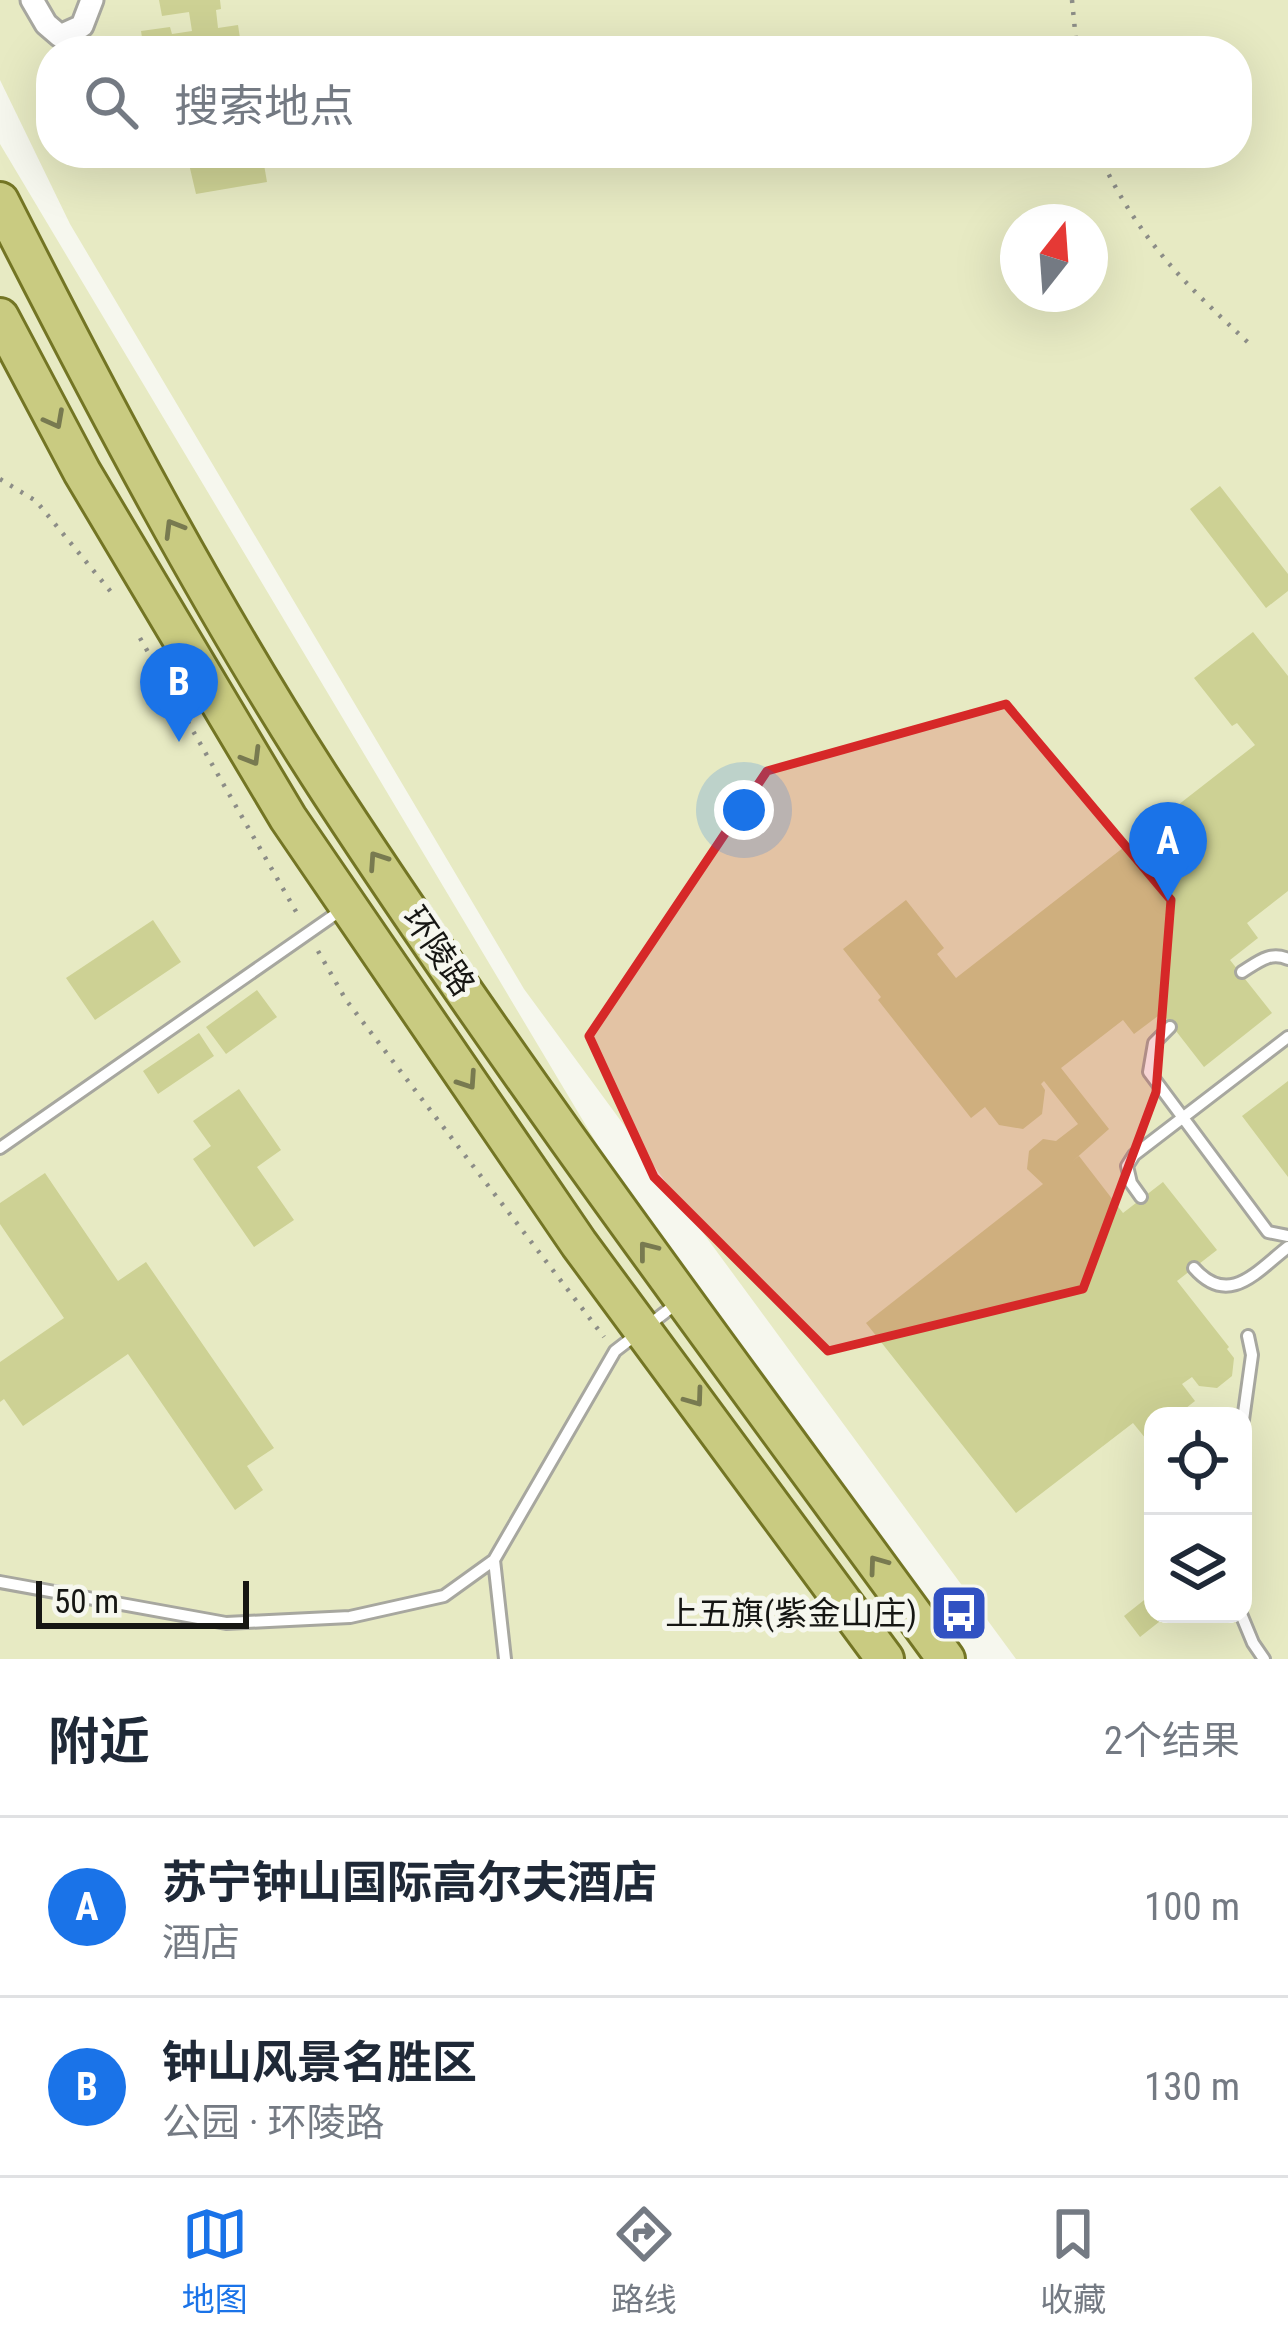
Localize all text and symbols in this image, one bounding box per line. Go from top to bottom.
search box [36,36,1252,168]
icon: search [78,69,144,135]
text: 搜索地点 [174,80,354,133]
north arrow [1000,204,1108,312]
one-way arrow [41,408,64,429]
one-way arrow [165,519,187,541]
pin: B [140,643,218,742]
one-way arrow [238,744,260,766]
your location [714,780,774,840]
pin: A [1129,802,1207,901]
one-way arrow [369,852,391,874]
street label: 环陵路 [395,899,483,1003]
one-way arrow [454,1068,476,1090]
one-way arrow [639,1242,661,1263]
one-way arrow [681,1385,703,1406]
map controls [1144,1407,1252,1623]
button: locate [1144,1407,1252,1515]
button: layers [1144,1515,1252,1623]
one-way arrow [870,1556,892,1577]
scale bar [36,1575,249,1628]
text: 50 m [54,1582,119,1621]
bus stop icon: 上五旗(紫金山庄) [928,1582,990,1644]
place label: 上五旗(紫金山庄) [665,1594,917,1633]
text: 附近 [48,1712,150,1771]
text: 2个结果 [1104,1718,1240,1764]
text: 苏宁钟山国际高尔夫酒店 [162,1856,657,1909]
text: A [75,1884,99,1930]
text: 100 m [1144,1884,1240,1930]
text: 酒店 [162,1920,240,1966]
text: 钟山风景名胜区 [162,2036,477,2089]
text: B [76,2064,98,2110]
text: 130 m [1144,2064,1240,2110]
text: 公园 · 环陵路 [162,2100,384,2146]
tab: 地图 [182,2201,248,2321]
tab: 路线 [611,2201,677,2321]
tab: 收藏 [1040,2201,1106,2321]

